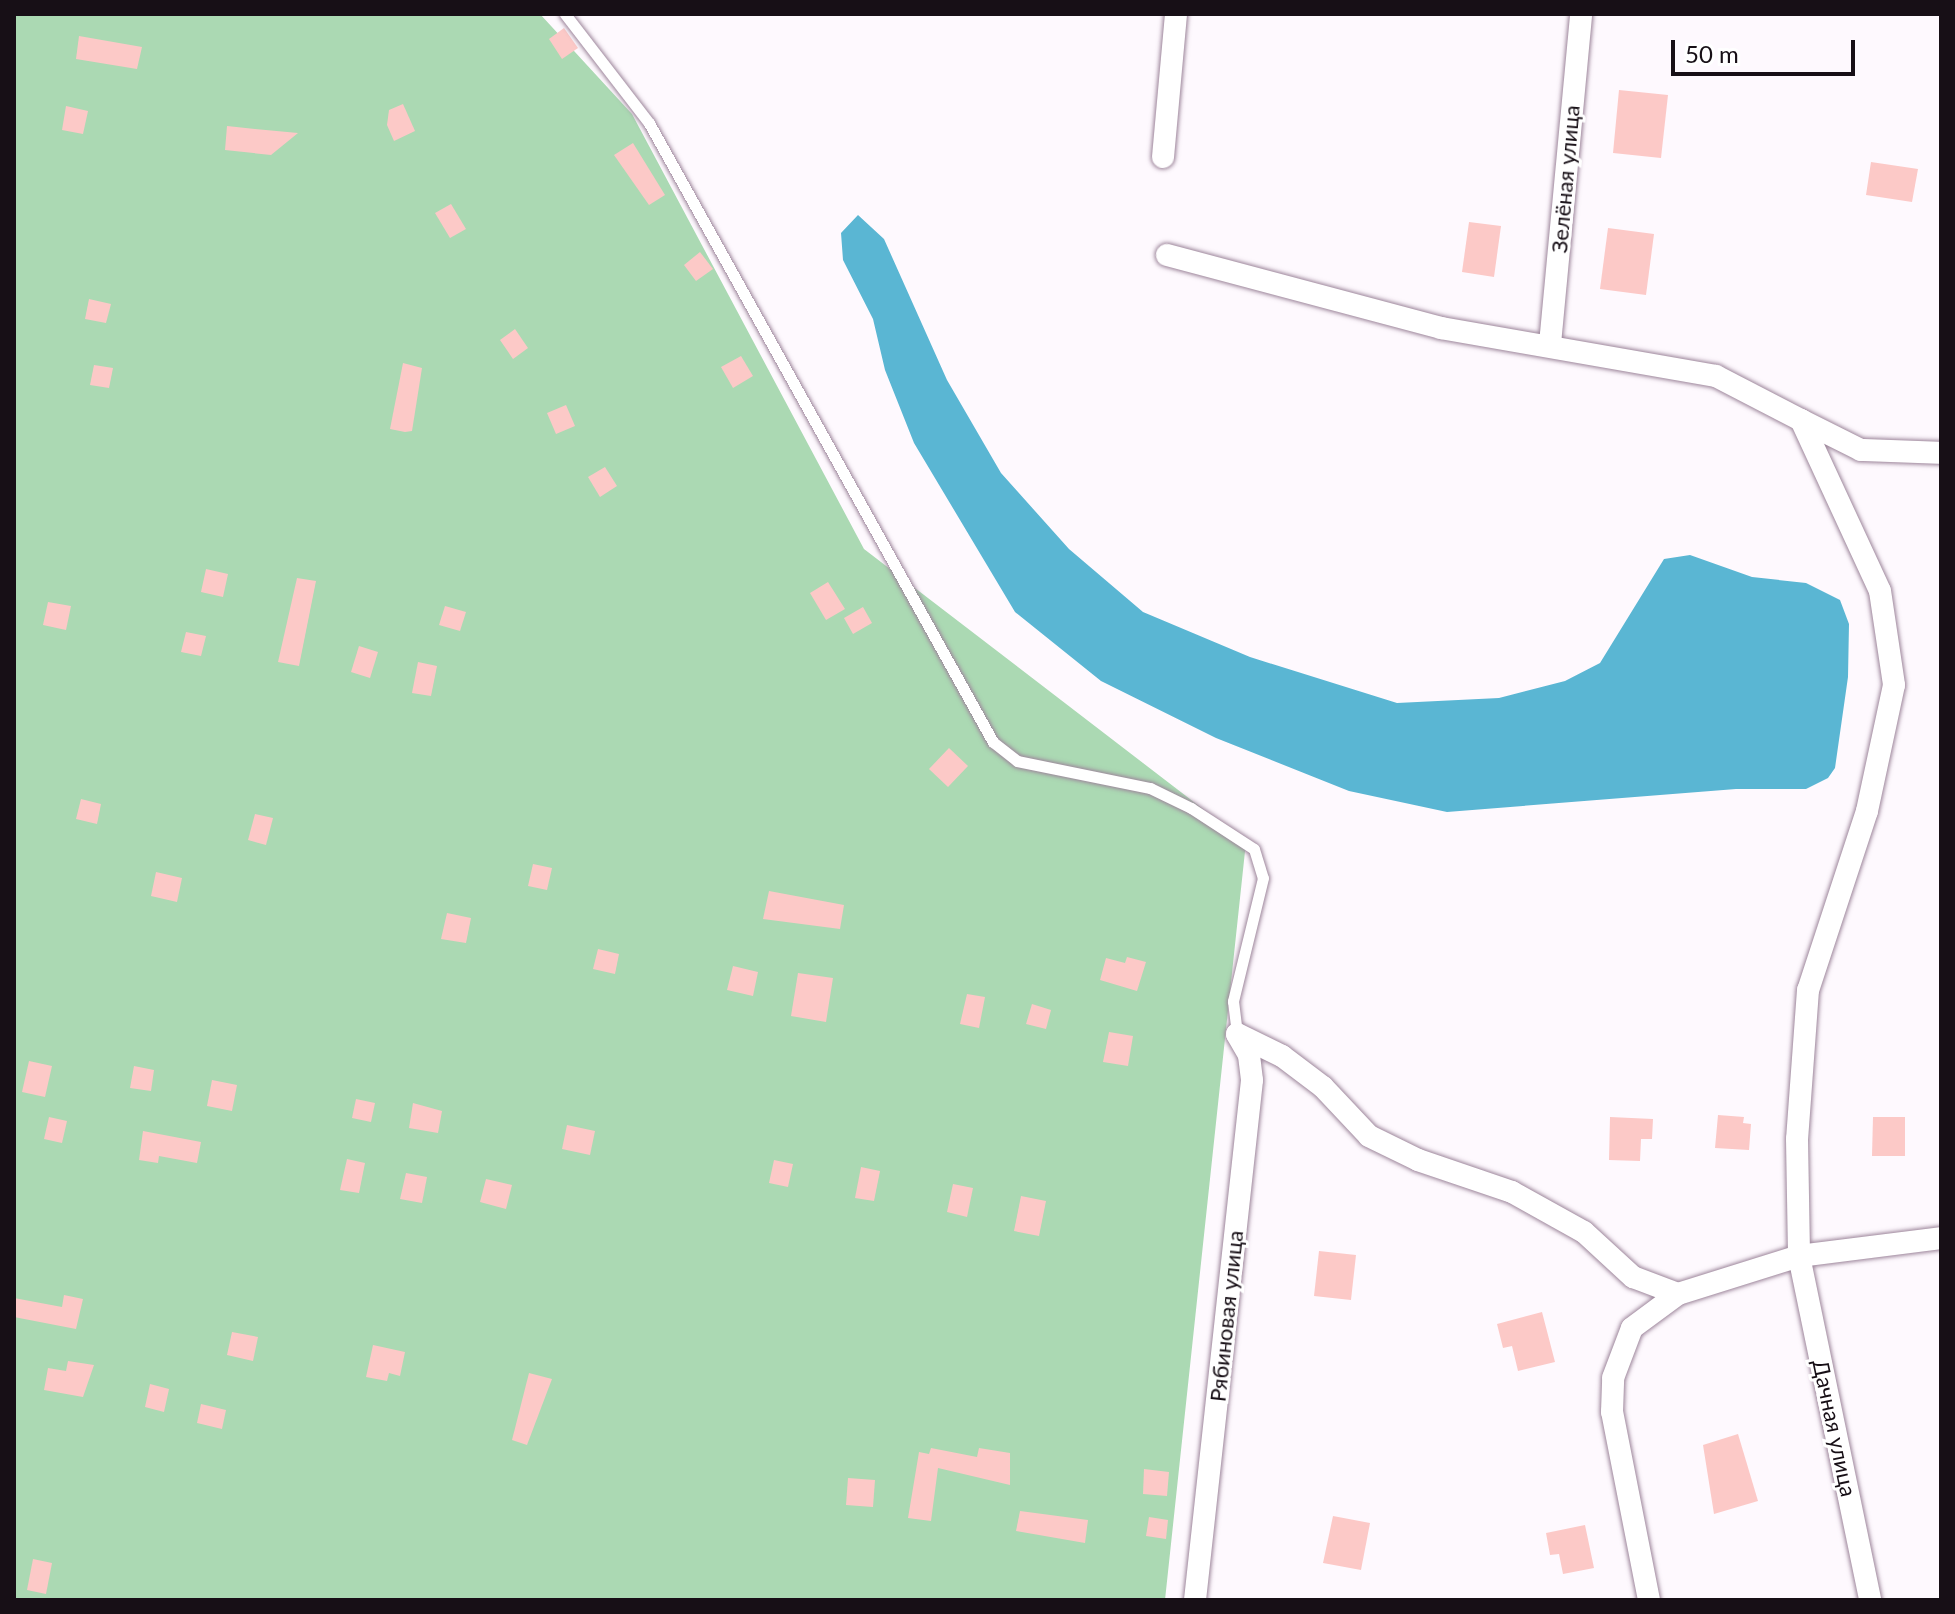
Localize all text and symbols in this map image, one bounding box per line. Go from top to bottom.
scale bar [1675,24,1859,74]
text: 50 m [1685,39,1739,68]
street label: Зелёная улица [1545,104,1585,254]
street label: Рябиновая улица [1204,1229,1248,1403]
street label: Дачная улица [1808,1357,1862,1499]

